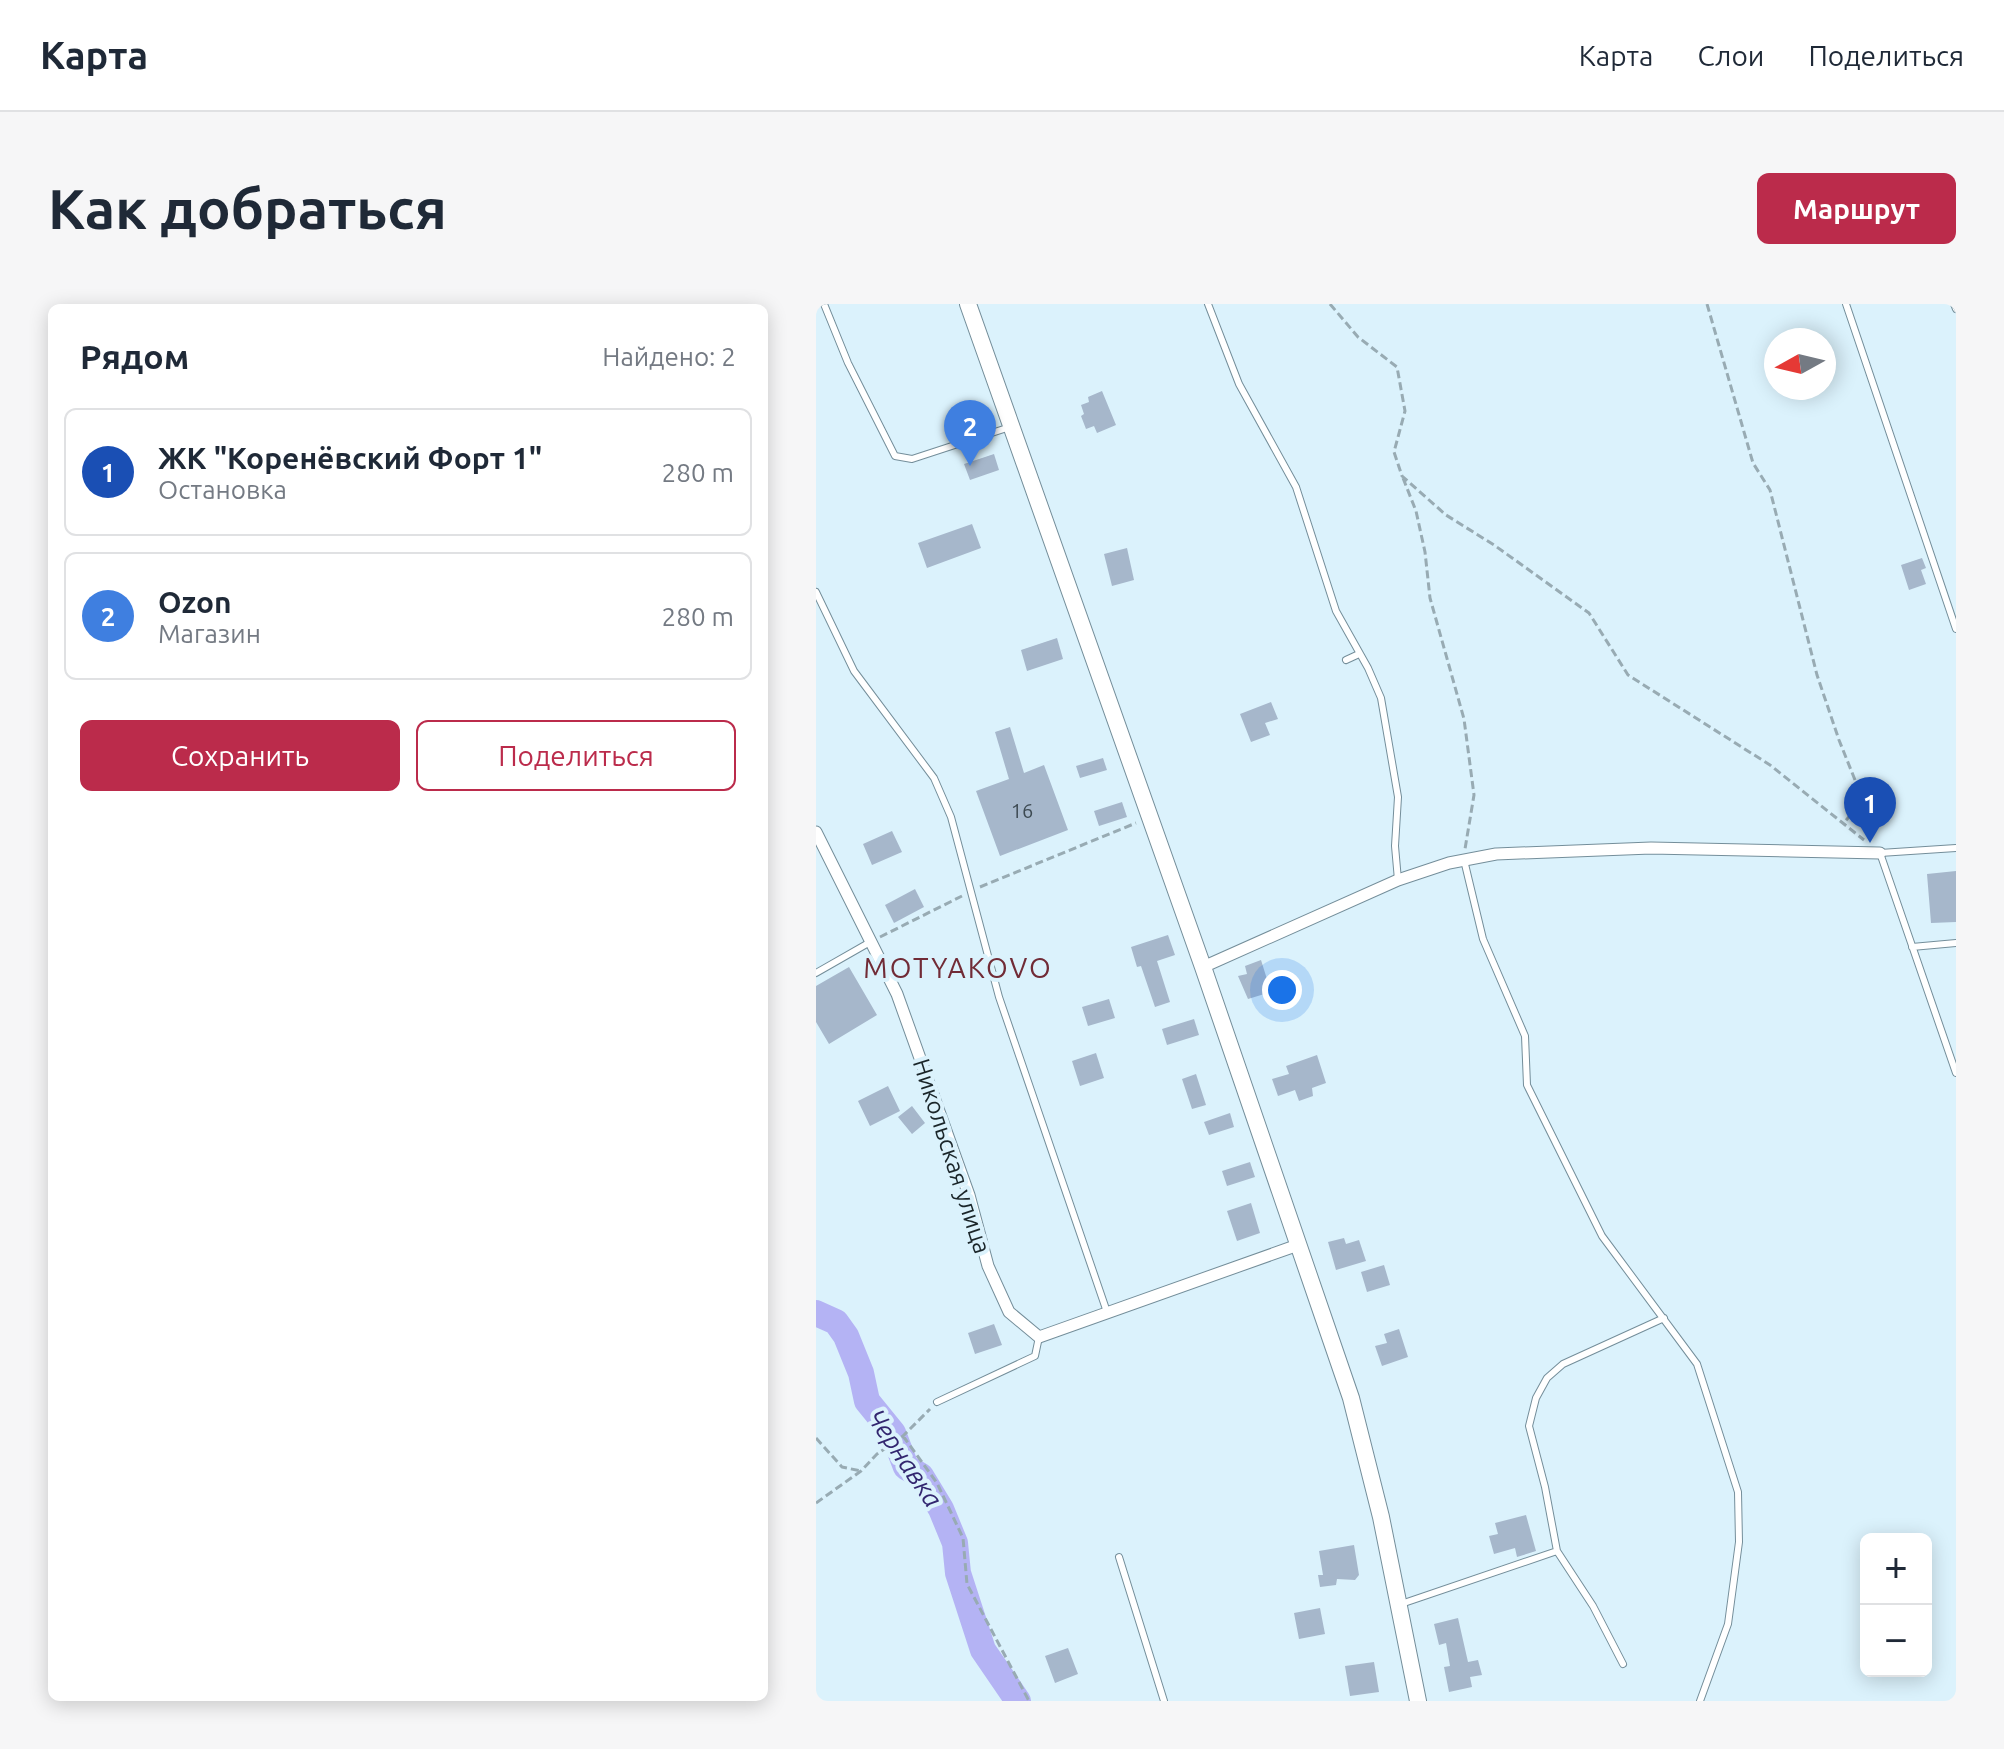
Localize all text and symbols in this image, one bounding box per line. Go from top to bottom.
text: Карта [40,34,148,76]
text: Карта [1579,40,1653,71]
text: Слои [1697,40,1764,71]
text: Поделиться [1808,40,1964,71]
button: Маршрут [1757,173,1956,244]
text: Как добраться [48,177,447,240]
north arrow [1764,328,1836,400]
text: Рядом [80,337,189,375]
text: Найдено: 2 [602,342,736,371]
pin: 2 [944,400,996,466]
text: ЖК "Коренёвский Форт 1" [158,441,542,475]
text: 1 [101,458,115,487]
text: 280 m [662,458,734,487]
text: Остановка [158,475,287,504]
text: Ozon [158,585,232,619]
text: 2 [101,602,115,631]
text: 280 m [662,602,734,631]
text: Магазин [158,619,261,648]
button: Сохранить [80,720,400,791]
button: Поделиться [416,720,736,791]
pin: 1 [1844,777,1896,843]
house number: 16 [1011,799,1033,822]
district label: MOTYAKOVO [863,952,1053,983]
your location [1262,970,1302,1010]
street label: Никольская улица [908,1055,996,1257]
water label: Чернавка [862,1404,948,1512]
map controls [1860,1533,1932,1677]
button: + [1860,1533,1932,1605]
button: − [1860,1605,1932,1677]

